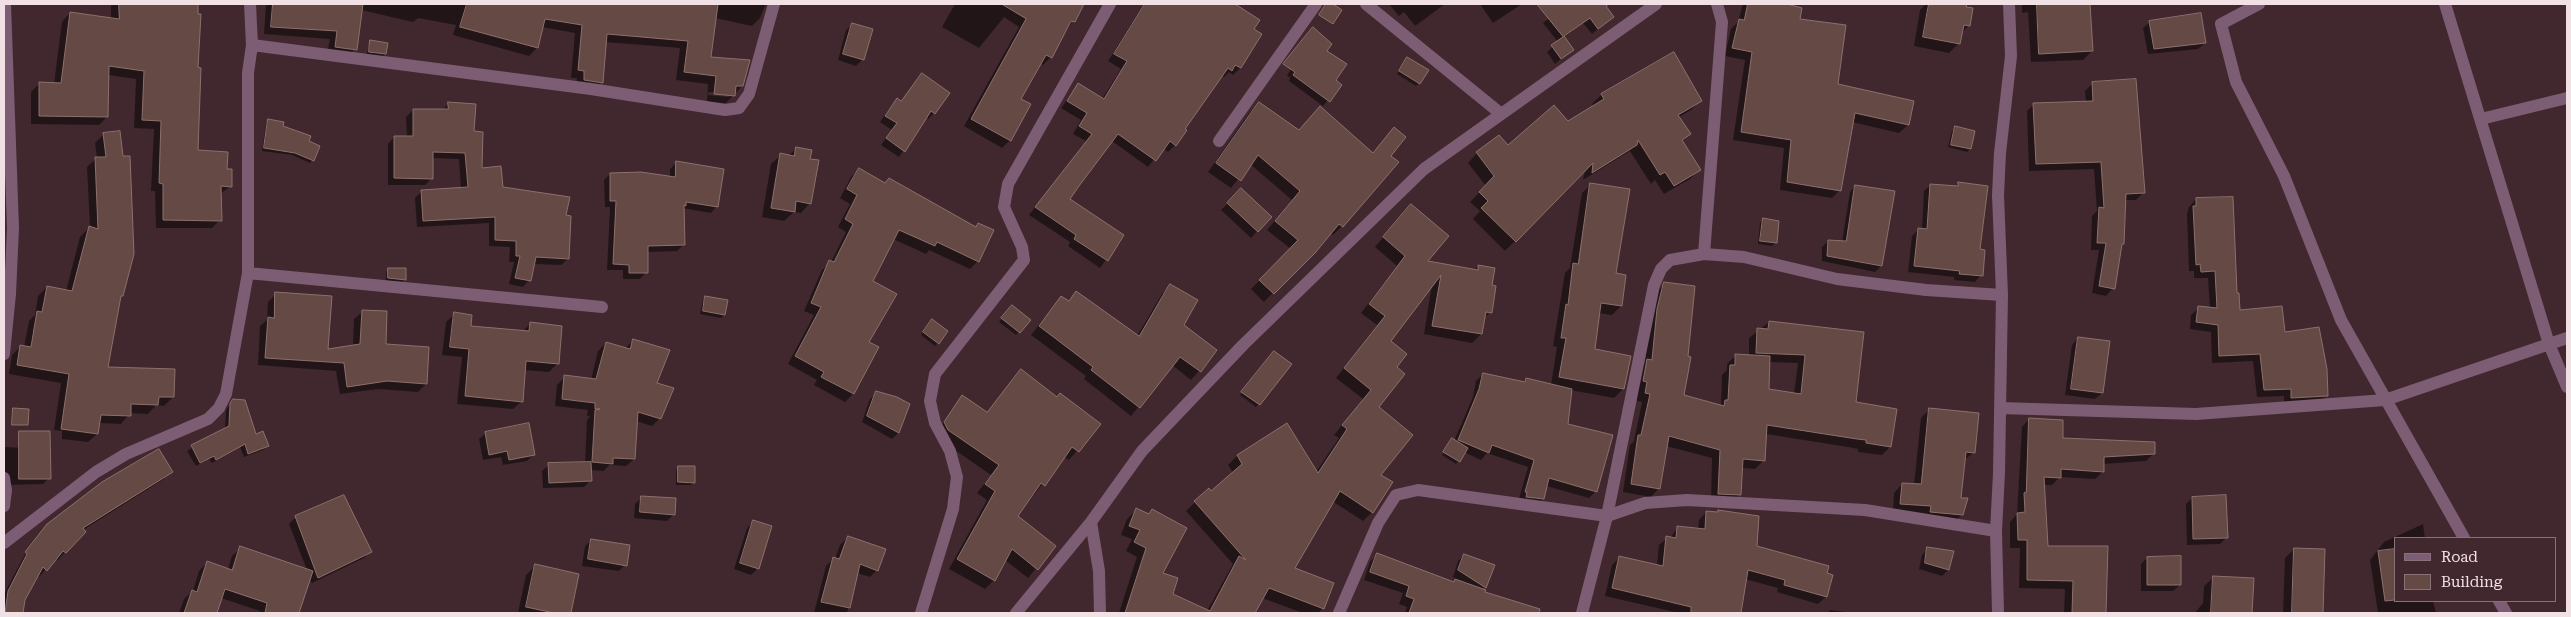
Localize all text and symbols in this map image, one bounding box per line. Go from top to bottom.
legend [2394,537,2556,602]
text: Road [2441,548,2478,566]
text: Building [2441,573,2502,591]

